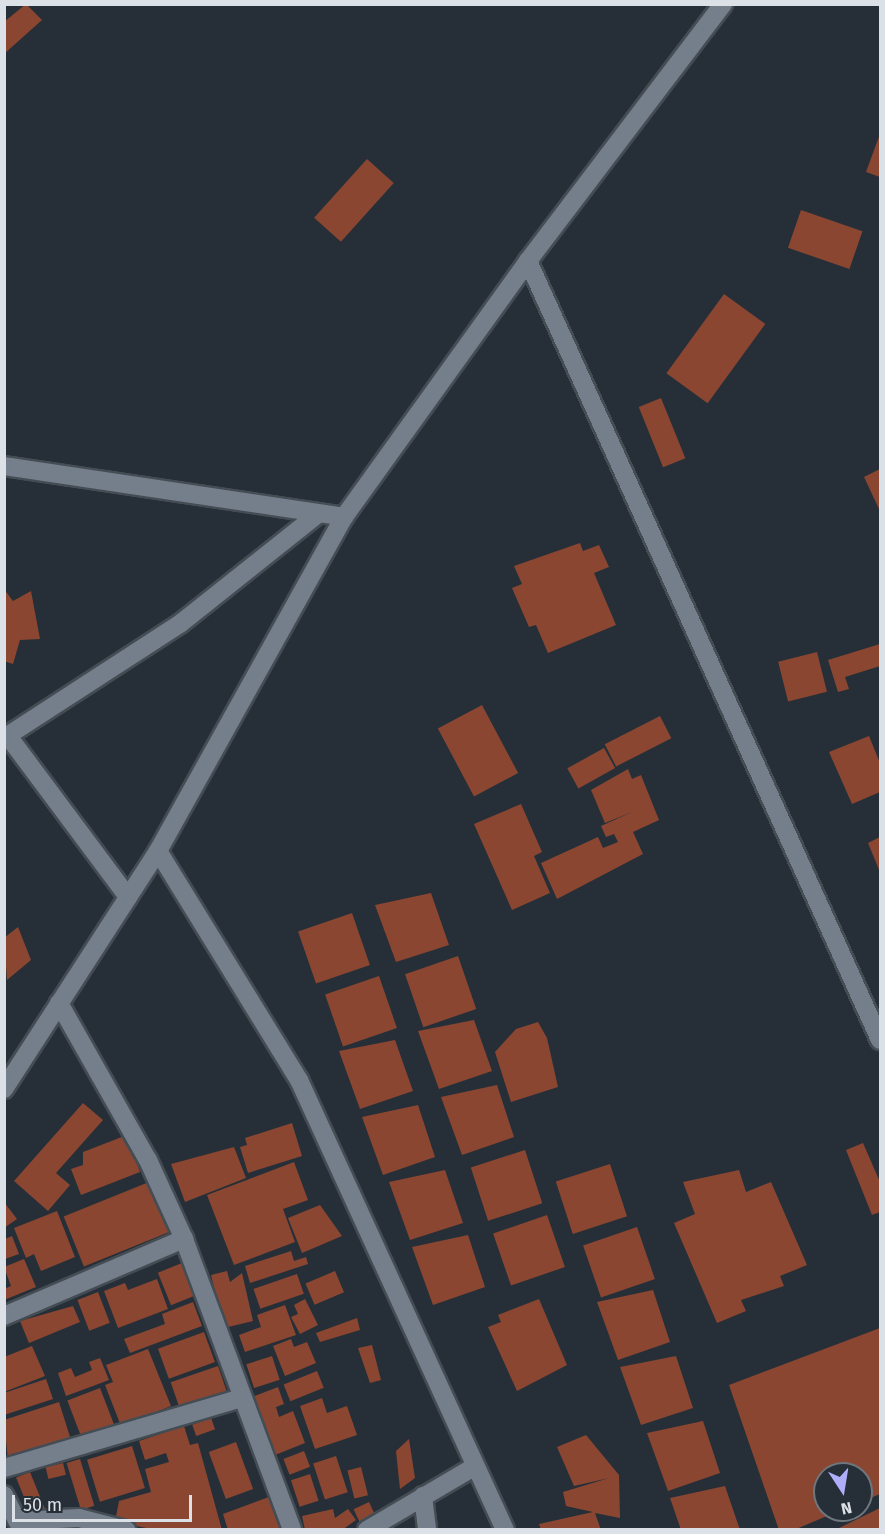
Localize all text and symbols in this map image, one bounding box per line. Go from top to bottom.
north arrow [813,1462,873,1522]
scale bar [15,1483,195,1521]
text: 50 m [23,1494,62,1516]
text: N [839,1498,854,1519]

